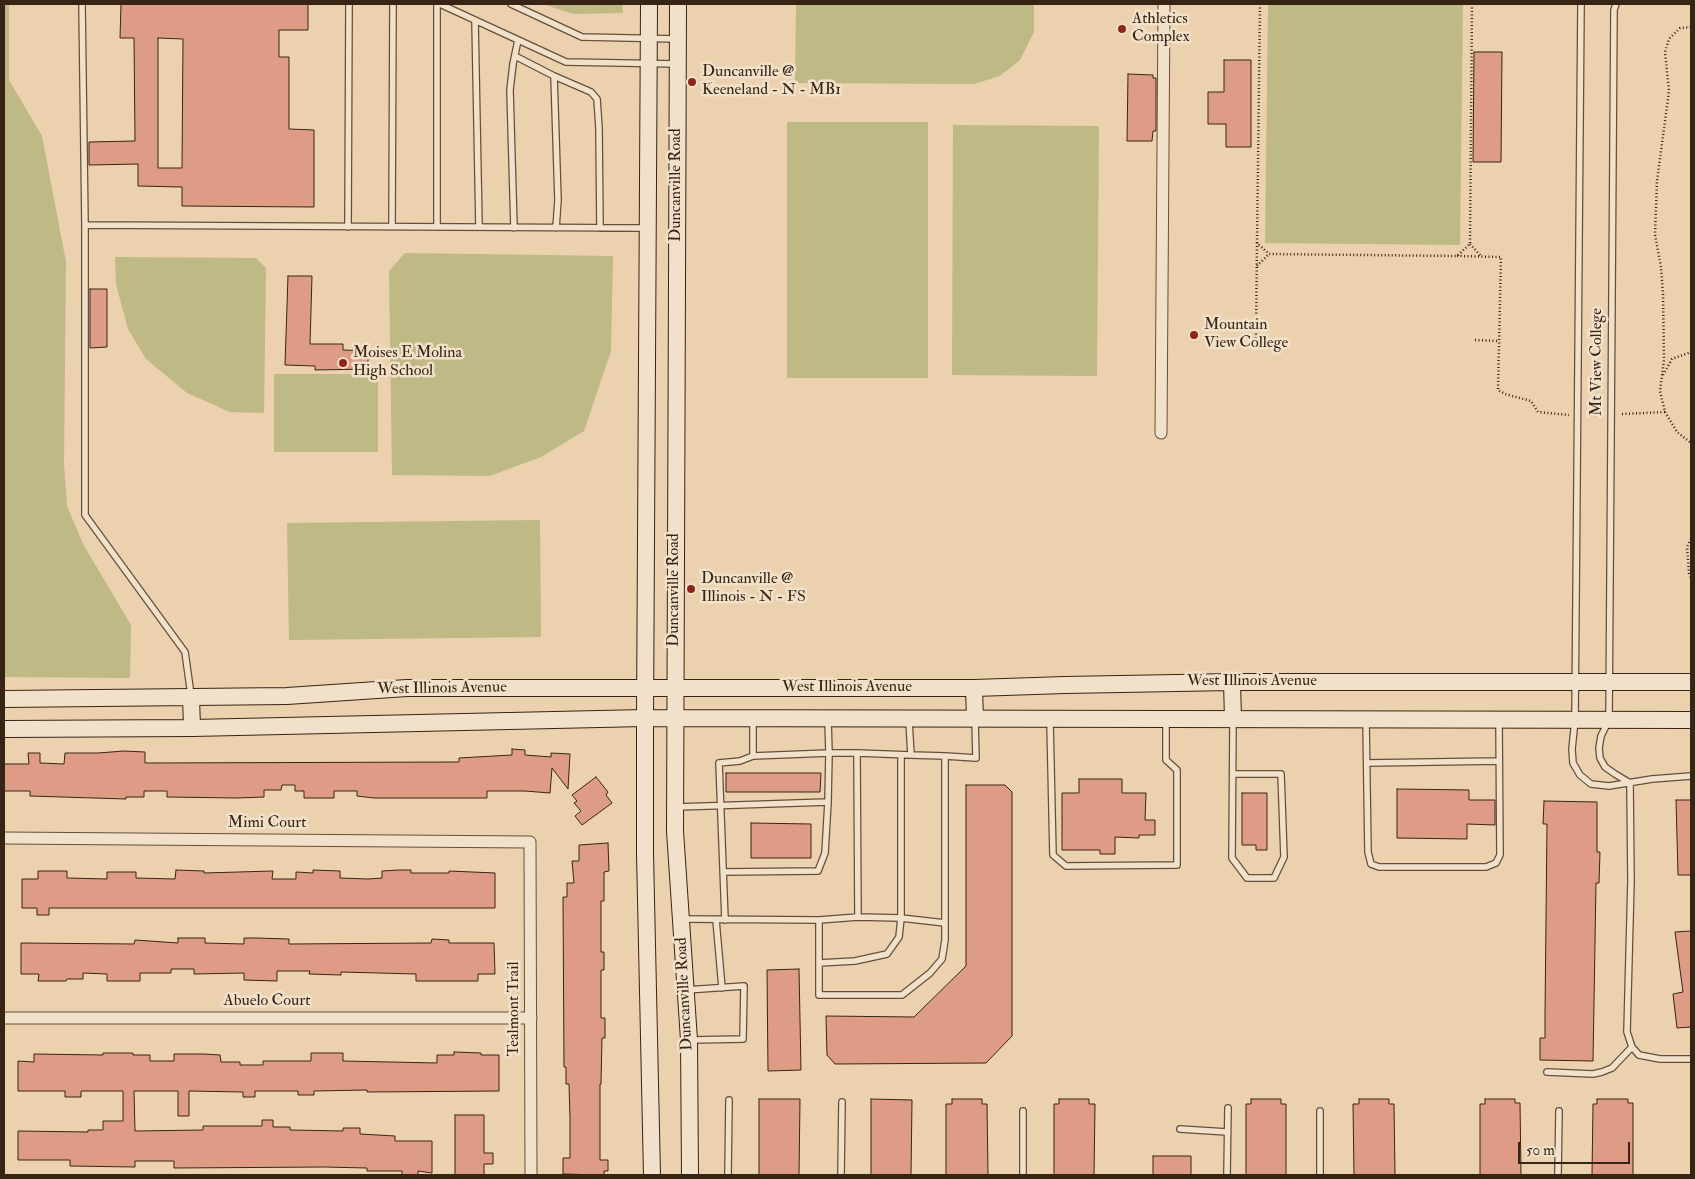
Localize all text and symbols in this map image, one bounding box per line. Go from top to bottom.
place label: Athletics Complex [1132,10,1190,48]
marker: Athletics Complex [1116,23,1128,35]
place label: Duncanville @ Keeneland - N - MB1 [702,63,841,101]
marker: Duncanville @ Keeneland - N - MB1 [686,76,698,88]
street label: Duncanville Road [667,128,687,242]
street label: Mt View College [1588,308,1608,416]
place label: Mountain View College [1204,316,1288,354]
marker: Mountain View College [1188,329,1200,341]
place label: Moises E Molina High School [353,344,462,382]
marker: Moises E Molina High School [337,357,349,369]
street label: Duncanville Road [665,533,685,647]
place label: Duncanville @ Illinois - N - FS [701,570,806,608]
marker: Duncanville @ Illinois - N - FS [685,583,697,595]
street label: West Illinois Avenue [1187,672,1317,692]
street label: West Illinois Avenue [377,678,507,700]
street label: West Illinois Avenue [782,678,912,698]
street label: Mimi Court [228,814,306,834]
street label: Duncanville Road [672,937,698,1051]
street label: Tealmont Trail [505,961,525,1057]
street label: Abuelo Court [224,992,310,1012]
scale bar [1520,1132,1632,1164]
text: 50 m [1526,1141,1555,1160]

